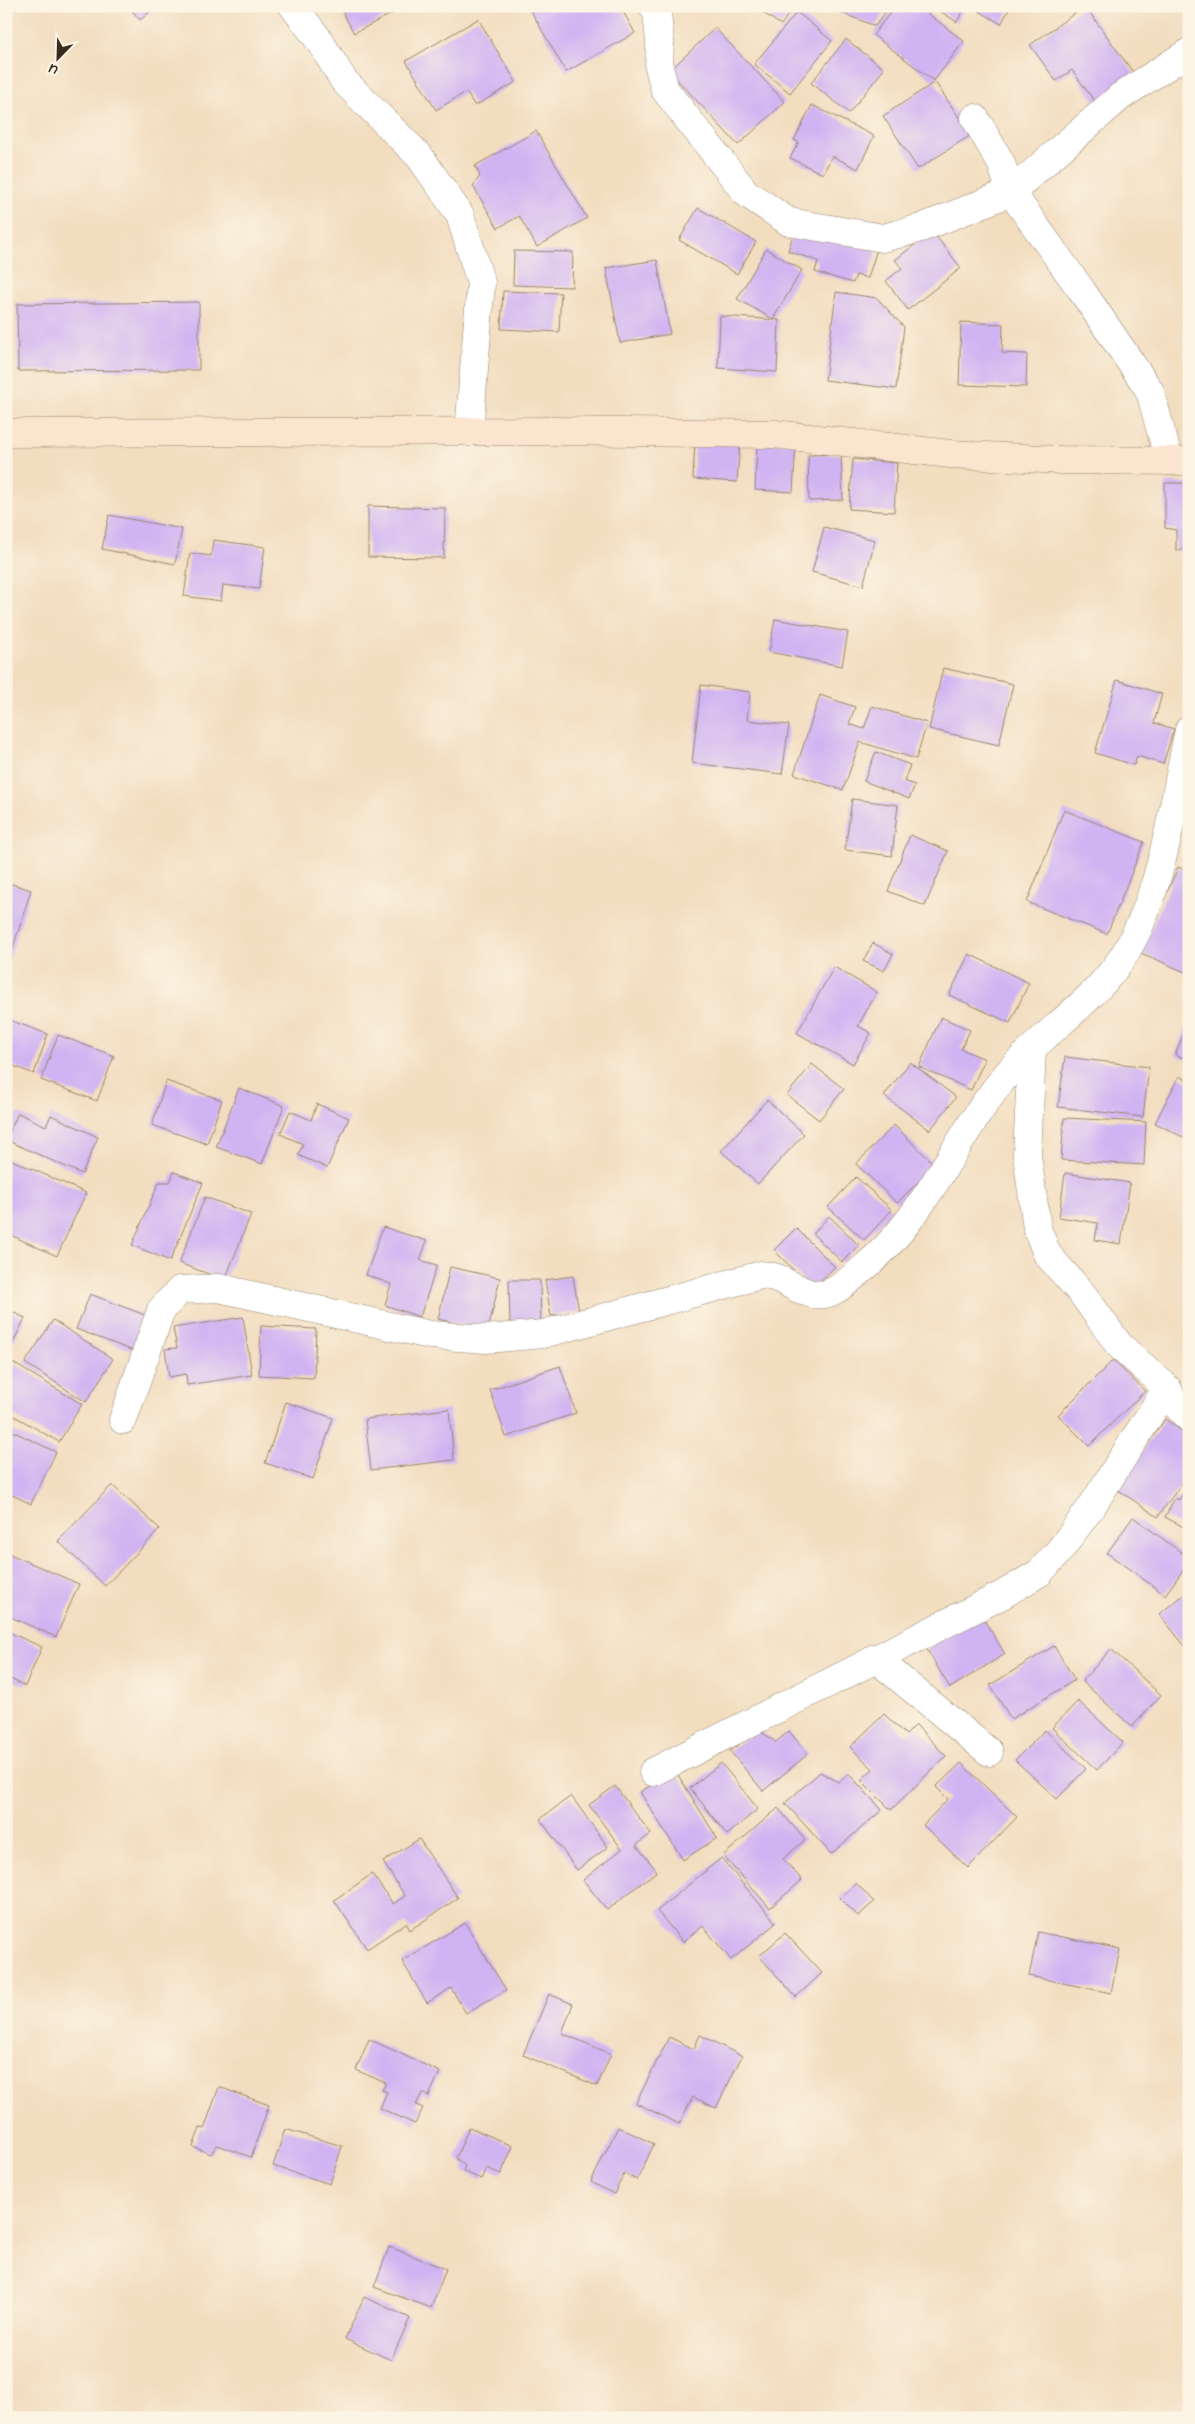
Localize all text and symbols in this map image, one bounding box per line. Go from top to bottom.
north arrow [32,32,82,82]
text: U [46,58,61,80]

